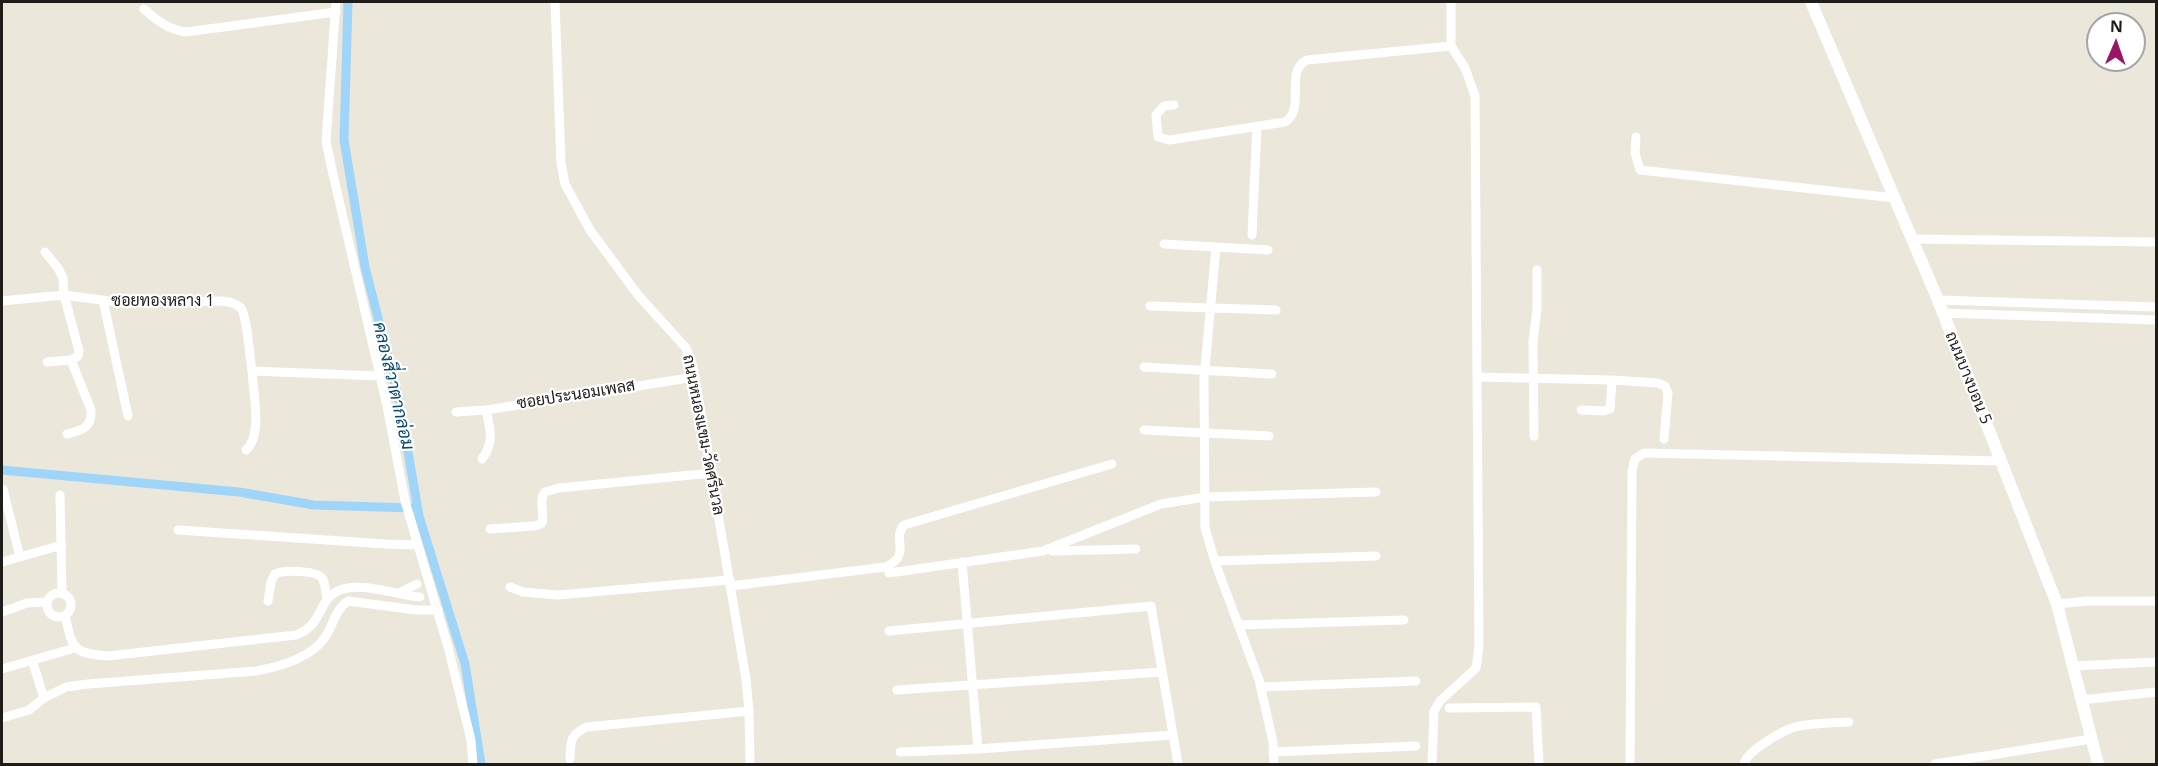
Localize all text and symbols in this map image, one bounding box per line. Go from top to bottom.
north arrow [2086,12,2146,72]
text: N [2110,15,2123,37]
street label: ซอยทองหลาง 1 [111,291,215,311]
water label: คลองสี่วาตากล่อม [368,320,418,452]
street label: ถนนบางบอน 5 [1941,329,1995,427]
street label: ถนนหนองแขม-วัดศรีนวล [678,353,728,517]
street label: ซอยประนอมเพลส [515,376,637,414]

